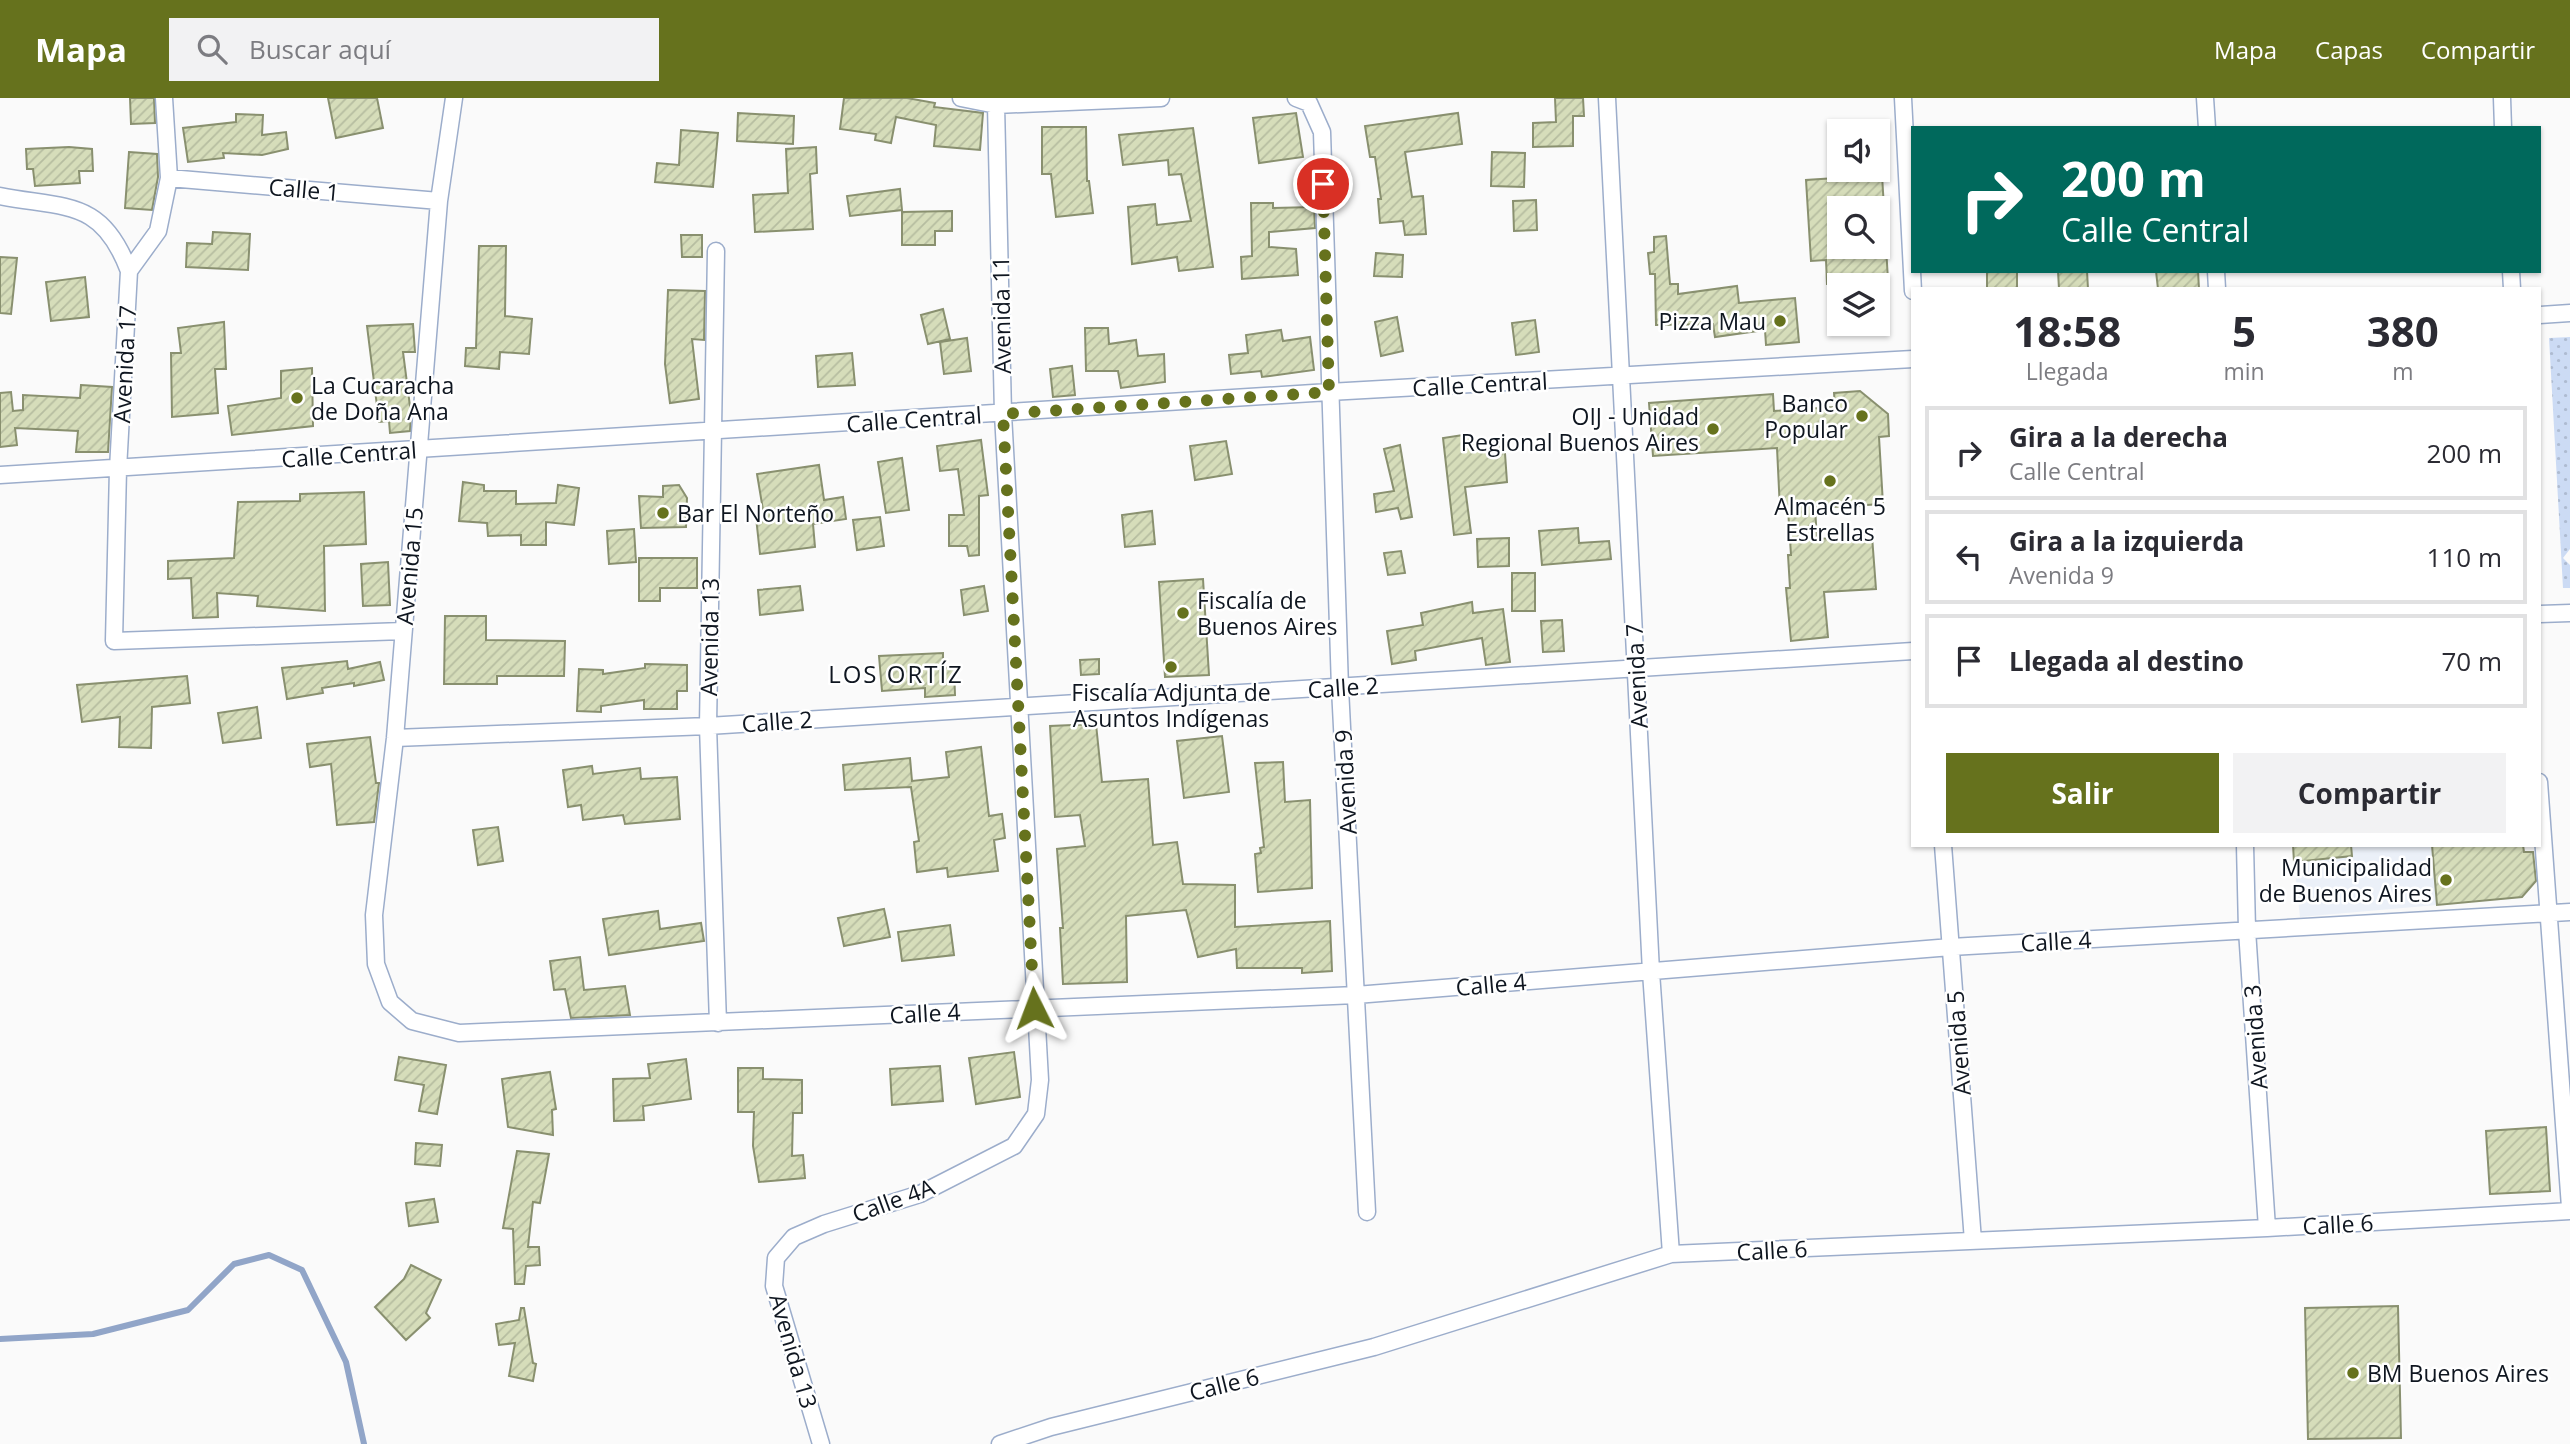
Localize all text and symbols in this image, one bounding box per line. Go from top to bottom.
search box [169,18,659,81]
text: Mapa [35,27,127,72]
icon: search [193,30,231,68]
text: Buscar aquí [249,31,391,67]
text: Mapa [2214,33,2277,66]
text: Capas [2315,33,2383,66]
text: Compartir [2421,33,2535,66]
map controls [1827,119,1890,336]
button: sound [1827,119,1890,182]
text: 200 m [2061,145,2206,211]
pin [1293,154,1353,214]
icon: right [1946,154,2037,245]
icon: arrive [1304,165,1342,203]
street label: Calle 1 [267,170,341,208]
button: search [1827,196,1890,259]
text: Calle Central [2061,208,2249,251]
street label: Avenida 11 [984,256,1018,374]
button: layers [1827,273,1890,336]
text: 18:58 [2013,302,2121,359]
text: 5 [2232,302,2256,359]
text: 380 [2367,302,2439,359]
street label: Avenida 17 [105,304,143,424]
place label: Pizza Mau [1658,305,1766,337]
marker: Pizza Mau [1772,313,1788,329]
text: Llegada [2026,355,2109,387]
text: min [2223,355,2265,387]
text: m [2392,355,2413,387]
street label: Calle Central [1412,364,1548,404]
place label: La Cucaracha de Doña Ana [311,369,454,427]
place label: Banco Popular [1764,387,1849,445]
marker: La Cucaracha de Doña Ana [289,390,305,406]
street label: Calle Central [845,398,983,440]
place label: OIJ - Unidad Regional Buenos Aires [1461,400,1699,458]
marker: Banco Popular [1854,408,1870,424]
text: Gira a la derecha [2009,419,2228,455]
marker: OIJ - Unidad Regional Buenos Aires [1705,421,1721,437]
street label: Calle Central [280,433,418,475]
icon: right [1950,434,1988,472]
text: 200 m [2427,435,2502,471]
text: Calle Central [2009,455,2144,487]
marker: Almacén 5 Estrellas [1822,473,1838,489]
place label: Almacén 5 Estrellas [1774,490,1886,548]
place label: Bar El Norteño [677,497,834,529]
marker: Bar El Norteño [655,505,671,521]
street label: Avenida 15 [388,506,430,626]
text: Gira a la izquierda [2009,523,2244,559]
icon: left [1950,538,1988,576]
text: 110 m [2427,539,2502,575]
text: Avenida 9 [2009,559,2114,591]
street label: Avenida 13 [692,578,726,696]
place label: Fiscalía de Buenos Aires [1197,584,1337,642]
marker: Fiscalía de Buenos Aires [1175,605,1191,621]
street label: Avenida 7 [1617,623,1655,729]
icon: arrive [1950,642,1988,680]
text: Llegada al destino [2009,643,2244,679]
text: 70 m [2441,643,2502,679]
district label: LOS ORTÍZ [828,657,964,690]
marker: Fiscalía Adjunta de Asuntos Indígenas [1163,659,1179,675]
street label: Calle 2 [1307,669,1379,705]
place label: Fiscalía Adjunta de Asuntos Indígenas [1071,676,1271,734]
street label: Calle 2 [741,703,813,739]
street label: Avenida 9 [1326,729,1364,835]
button: Salir [1946,753,2219,833]
button: Compartir [2233,753,2506,833]
place label: Municipalidad de Buenos Aires [2259,851,2432,909]
marker: Municipalidad de Buenos Aires [2438,872,2454,888]
street label: Calle 4 [2020,923,2092,959]
street label: Calle 4 [1454,965,1528,1003]
position arrow [997,971,1071,1045]
street label: Avenida 3 [2235,984,2275,1090]
street label: Avenida 5 [1938,990,1978,1096]
street label: Calle 4 [889,995,961,1031]
street label: Calle 4A [847,1170,939,1230]
street label: Calle 6 [2302,1206,2374,1242]
street label: Calle 6 [1736,1232,1808,1268]
street label: Avenida 13 [762,1290,826,1412]
place label: BM Buenos Aires [2367,1357,2549,1389]
street label: Calle 6 [1186,1360,1262,1408]
marker: BM Buenos Aires [2345,1365,2361,1381]

